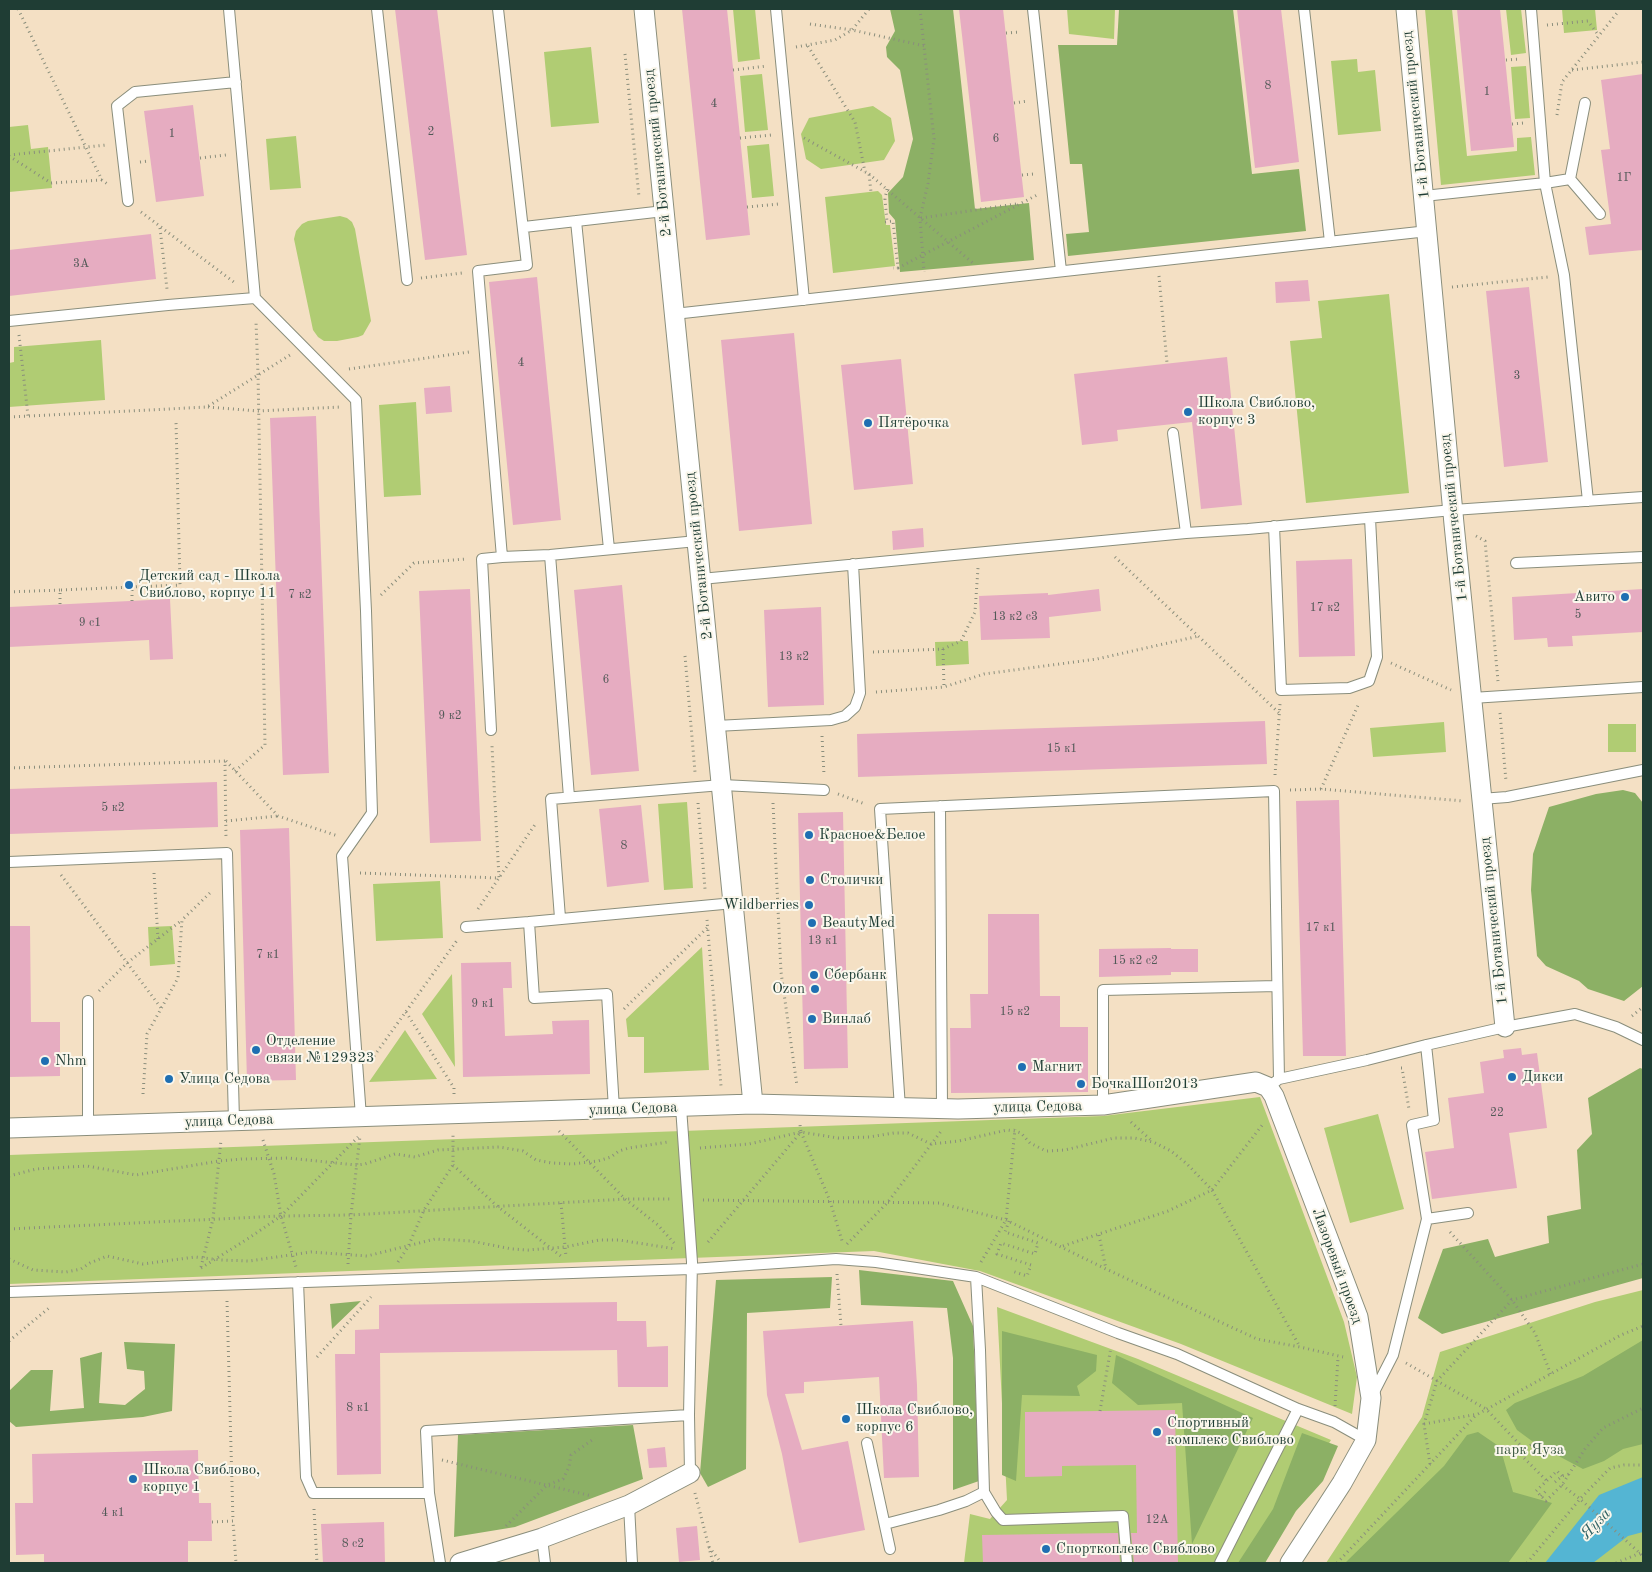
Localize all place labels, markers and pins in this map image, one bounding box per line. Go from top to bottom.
place label: Школа Свиблово, корпус 3 [1198,394,1315,429]
marker: Школа Свиблово, корпус 3 [1182,406,1194,418]
place label: Пятёрочка [878,414,949,432]
marker: Пятёрочка [862,417,874,429]
place label: Детский сад - Школа Свиблово, корпус 11 [139,567,280,602]
marker: Детский сад - Школа Свиблово, корпус 11 [123,579,135,591]
place label: Авито [1574,588,1615,606]
marker: Авито [1619,591,1631,603]
place label: Красное&Белое [819,826,925,844]
marker: Красное&Белое [803,829,815,841]
place label: Столички [820,871,883,889]
marker: Столички [804,874,816,886]
place label: Wildberries [723,896,799,914]
marker: Wildberries [803,899,815,911]
place label: BeautyMed [822,914,895,932]
marker: BeautyMed [806,917,818,929]
place label: Сбербанк [824,966,887,984]
marker: Сбербанк [808,969,820,981]
place label: Ozon [772,980,805,998]
marker: Ozon [809,983,821,995]
place label: Винлаб [822,1010,871,1028]
marker: Винлаб [806,1013,818,1025]
place label: Отделение связи №129323 [266,1032,375,1067]
marker: Отделение связи №129323 [250,1044,262,1056]
place label: Nhm [55,1052,87,1070]
marker: Nhm [39,1055,51,1067]
place label: Магнит [1032,1058,1082,1076]
marker: Магнит [1016,1061,1028,1073]
place label: Дикси [1522,1068,1563,1086]
place label: Улица Седова [179,1070,270,1088]
marker: Дикси [1506,1071,1518,1083]
marker: Улица Седова [163,1073,175,1085]
place label: БочкаШоп2013 [1091,1075,1198,1093]
marker: БочкаШоп2013 [1075,1078,1087,1090]
place label: Школа Свиблово, корпус 6 [856,1401,973,1436]
marker: Школа Свиблово, корпус 6 [840,1413,852,1425]
place label: Спортивный комплекс Свиблово [1167,1414,1294,1449]
marker: Спортивный комплекс Свиблово [1151,1426,1163,1438]
place label: Школа Свиблово, корпус 1 [143,1461,260,1496]
marker: Школа Свиблово, корпус 1 [127,1473,139,1485]
place label: Спорткоплекс Свиблово [1056,1540,1215,1558]
marker: Спорткоплекс Свиблово [1040,1543,1052,1555]

